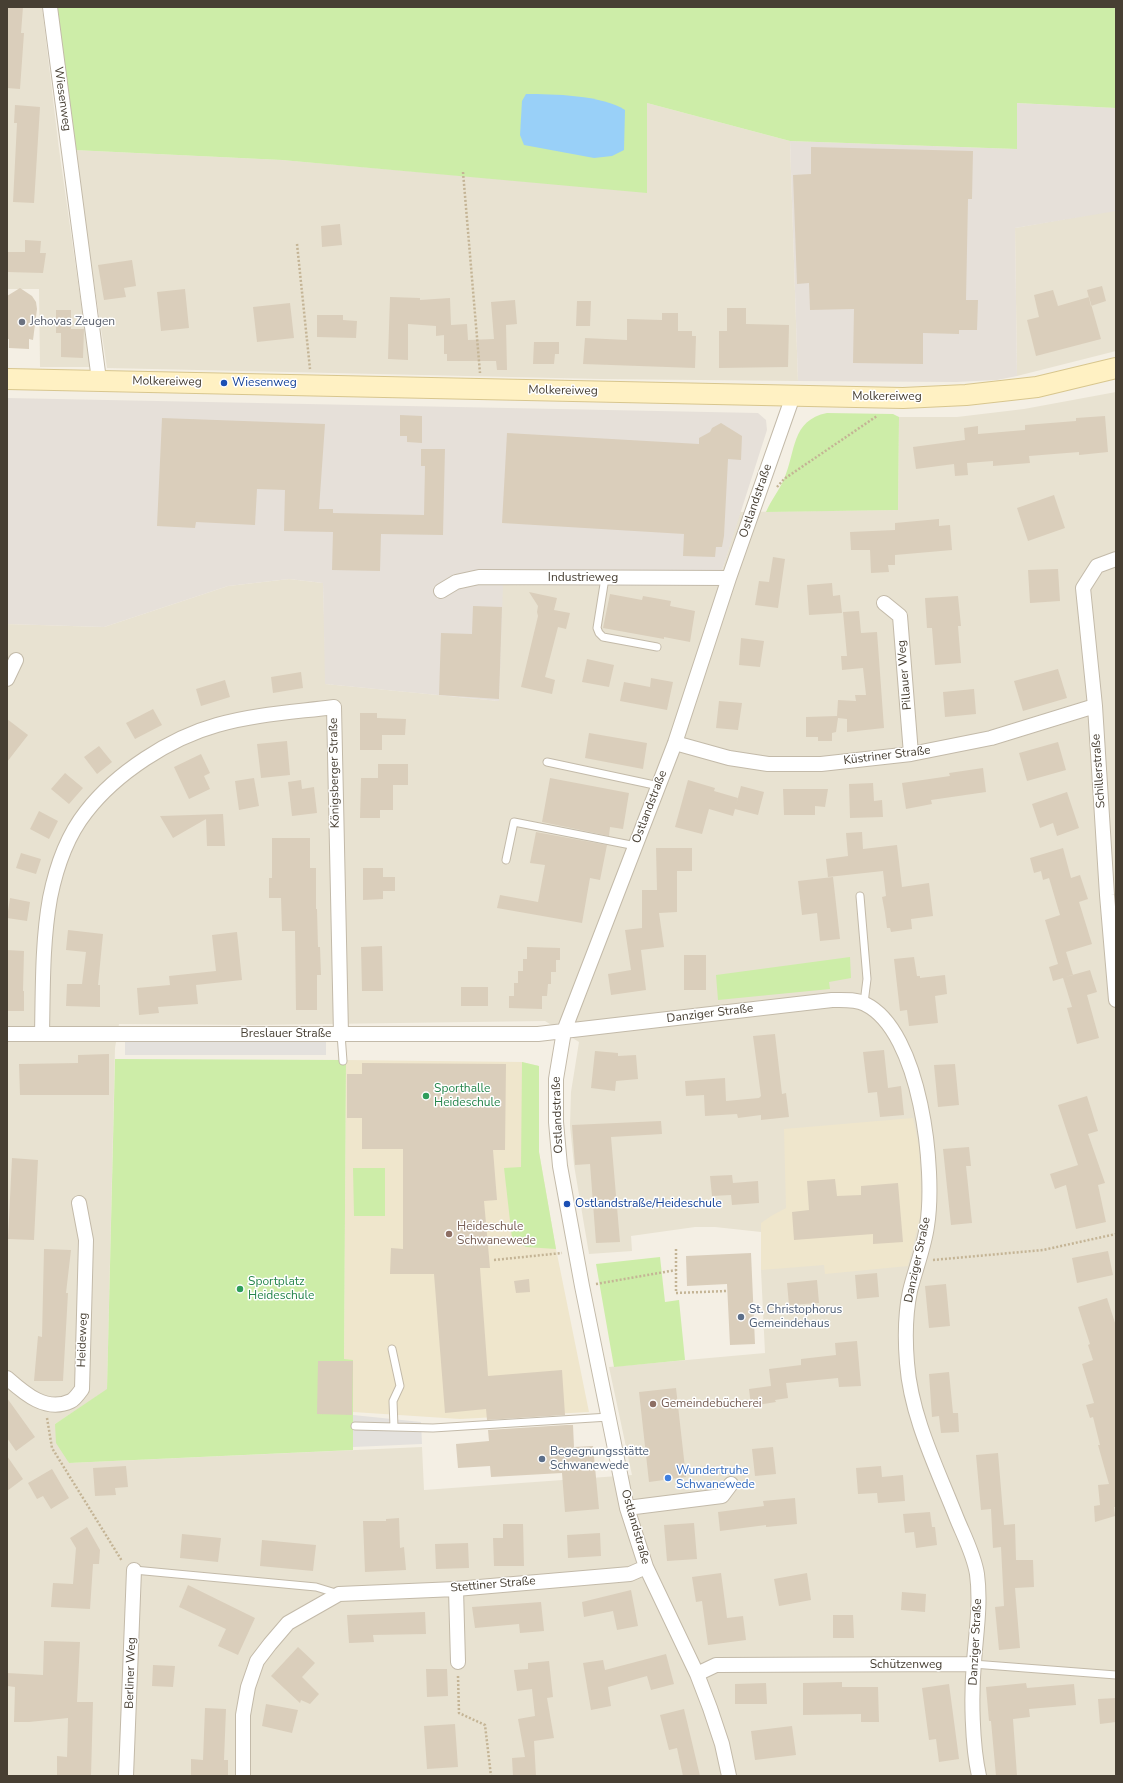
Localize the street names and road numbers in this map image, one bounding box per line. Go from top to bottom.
street label: Wiesenweg [50,66,74,132]
street label: Molkereiweg [132,374,202,390]
street label: Molkereiweg [528,383,598,399]
street label: Molkereiweg [852,390,922,404]
street label: Ostlandstraße [737,462,775,540]
street label: Industrieweg [548,571,618,585]
street label: Pillauer Weg [895,639,915,711]
street label: Königsberger Straße [327,718,343,828]
street label: Schillerstraße [1089,733,1109,809]
street label: Küstriner Straße [843,744,931,768]
street label: Ostlandstraße [629,768,671,846]
street label: Danziger Straße [666,1002,754,1026]
street label: Breslauer Straße [241,1027,331,1041]
street label: Ostlandstraße [549,1076,567,1154]
street label: Danziger Straße [902,1216,934,1304]
street label: Heideweg [75,1312,91,1368]
street label: Ostlandstraße [617,1488,653,1566]
street label: Stettiner Straße [450,1574,536,1596]
street label: Danziger Straße [967,1598,985,1686]
street label: Berliner Weg [123,1637,139,1709]
street label: Schützenweg [870,1658,942,1672]

